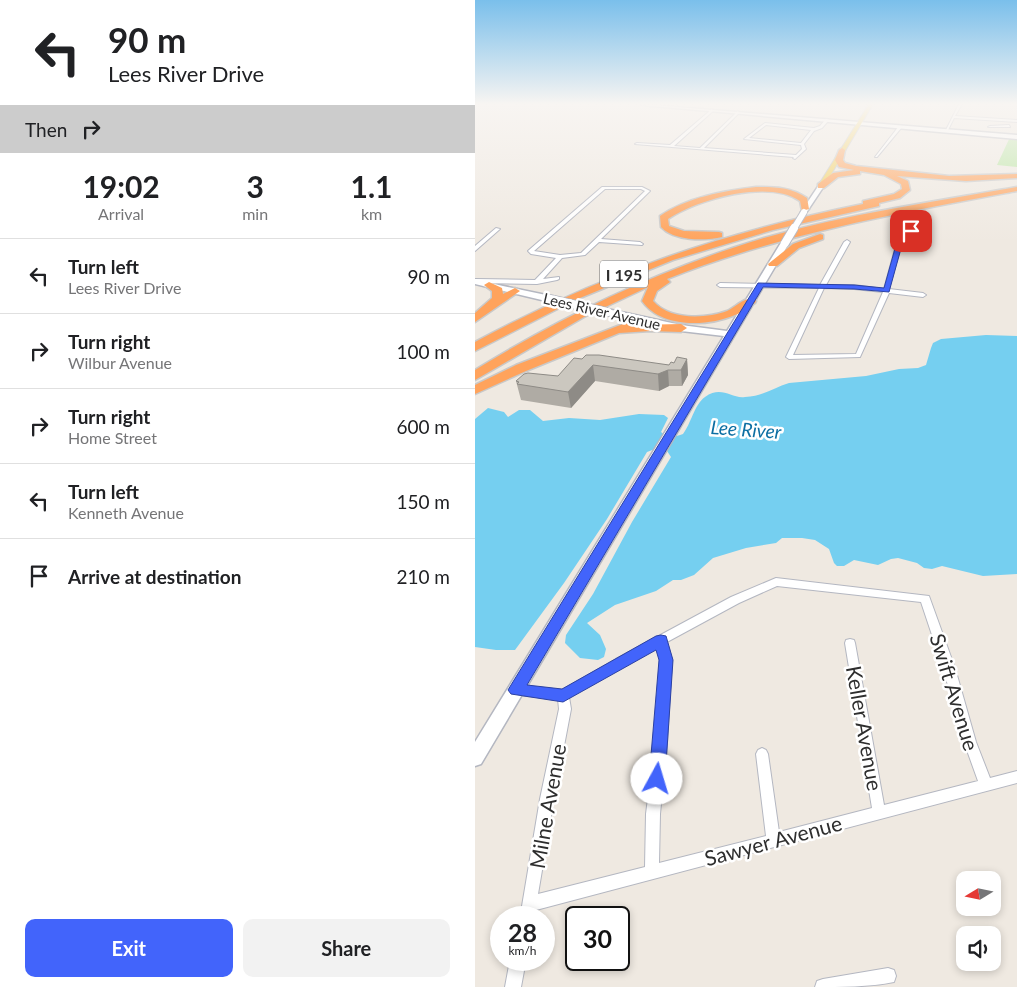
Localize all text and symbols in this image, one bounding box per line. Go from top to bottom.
text: 90 m [108,18,186,60]
icon: left [25,20,90,85]
text: Lees River Drive [108,60,264,87]
icon: right [77,115,105,143]
text: Then [25,118,67,141]
text: 19:02 [82,168,160,204]
text: 3 [246,168,264,204]
text: 1.1 [351,168,393,204]
text: Arrival [98,204,144,223]
text: min [242,204,268,223]
text: km [361,204,382,223]
pin [890,210,932,252]
icon: arrive [897,217,925,245]
text: Turn left [68,255,139,278]
road number: I 195 [600,260,648,288]
icon: left [25,262,53,290]
text: 90 m [407,265,450,288]
text: Lees River Drive [68,278,182,297]
street label: Lees River Avenue [542,289,662,333]
text: Turn right [68,330,150,353]
icon: right [25,337,53,365]
text: 100 m [396,340,450,363]
text: Wilbur Avenue [68,353,172,372]
text: Turn right [68,405,150,428]
icon: right [25,412,53,440]
text: 600 m [396,415,450,438]
water label: Lee River [710,415,783,443]
text: Home Street [68,428,157,447]
text: Turn left [68,480,139,503]
icon: left [25,487,53,515]
text: 150 m [396,490,450,513]
text: Kenneth Avenue [68,503,184,522]
icon: arrive [25,562,53,590]
text: Arrive at destination [68,565,241,588]
text: 210 m [396,565,450,588]
street label: Swift Avenue [925,630,985,754]
street label: Keller Avenue [842,663,888,793]
street label: Milne Avenue [524,742,570,870]
position arrow [630,752,682,804]
street label: Sawyer Avenue [702,810,844,870]
north arrow [956,871,1001,916]
map controls [956,871,1001,971]
speed limit sign: 30 [565,906,630,971]
text: 28 [508,917,537,947]
button: Exit [25,919,233,977]
button: Share [243,919,450,977]
button: sound [956,926,1001,971]
text: km/h [508,943,537,958]

